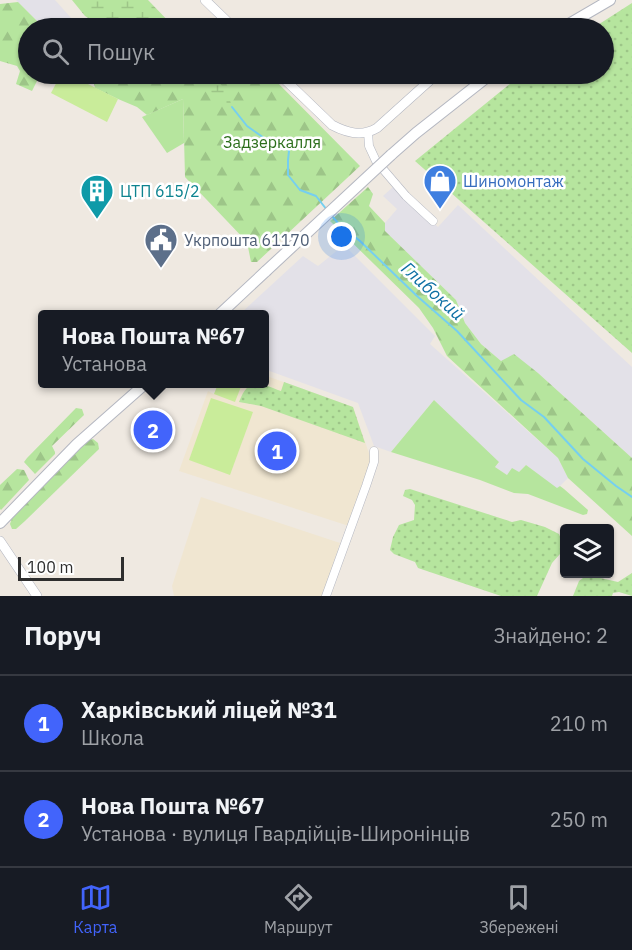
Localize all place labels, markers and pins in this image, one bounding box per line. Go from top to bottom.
shop icon: Шиномонтаж [422,163,458,210]
place label: Шиномонтаж [463,171,564,191]
building icon: ЦТП 615/2 [79,173,115,220]
place label: ЦТП 615/2 [120,181,200,201]
public building icon: Укрпошта 61170 [143,222,179,269]
place label: Укрпошта 61170 [184,230,310,250]
pin: 2 [134,408,172,452]
pin: 1 [258,428,296,474]

